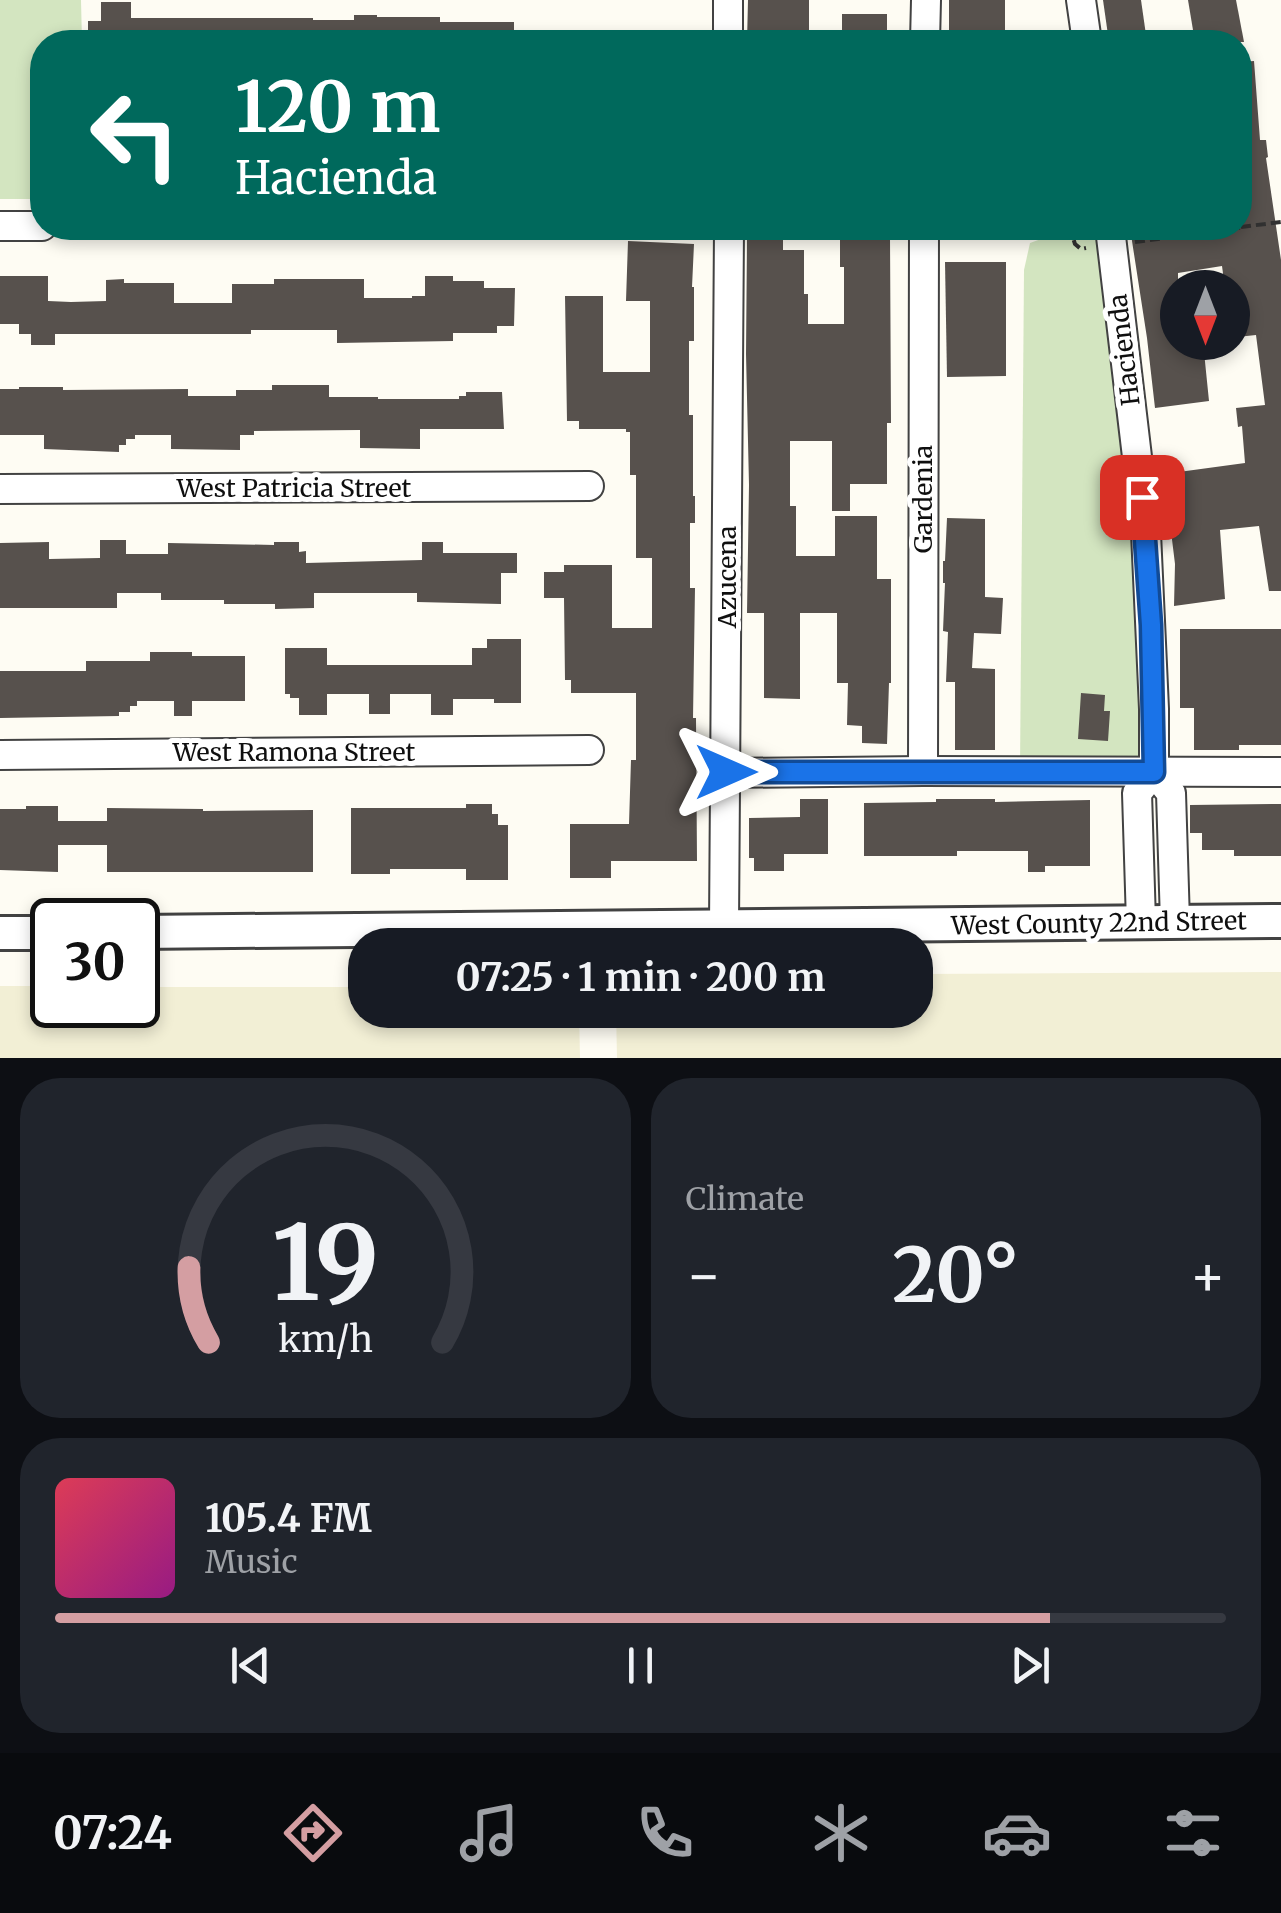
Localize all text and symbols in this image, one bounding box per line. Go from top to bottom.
text: 120 m [235,63,440,151]
icon: left [70,70,200,200]
text: Hacienda [235,150,437,206]
north arrow [1160,270,1250,360]
map controls [1160,270,1250,360]
street label: Hacienda [1101,292,1147,408]
street label: Gardenia [907,445,939,553]
pin [1100,455,1185,540]
icon: arrive [1115,470,1170,525]
street label: West Patricia Street [176,472,412,504]
street label: Azucena [711,526,743,629]
position arrow [674,720,778,824]
street label: West Ramona Street [172,736,416,768]
speed limit sign: 30 [30,898,160,1028]
street label: West County 22nd Street [950,904,1247,942]
text: 07:25 · 1 min · 200 m [456,954,825,1001]
text: Climate [686,1179,804,1219]
text: 19 [272,1198,379,1328]
text: 20° [892,1228,1019,1322]
text: − [686,1241,722,1310]
text: + [1189,1241,1226,1310]
text: km/h [278,1317,373,1362]
text: 105.4 FM [205,1495,372,1542]
text: Music [205,1542,298,1582]
icon: previous [223,1638,278,1693]
icon: pause [613,1638,668,1693]
icon: next [1003,1638,1058,1693]
icon: directions [278,1798,348,1868]
icon: music [454,1798,524,1868]
icon: phone [630,1798,700,1868]
icon: climate [806,1798,876,1868]
icon: car [982,1798,1052,1868]
icon: filters [1158,1798,1228,1868]
text: 07:24 [53,1805,172,1861]

